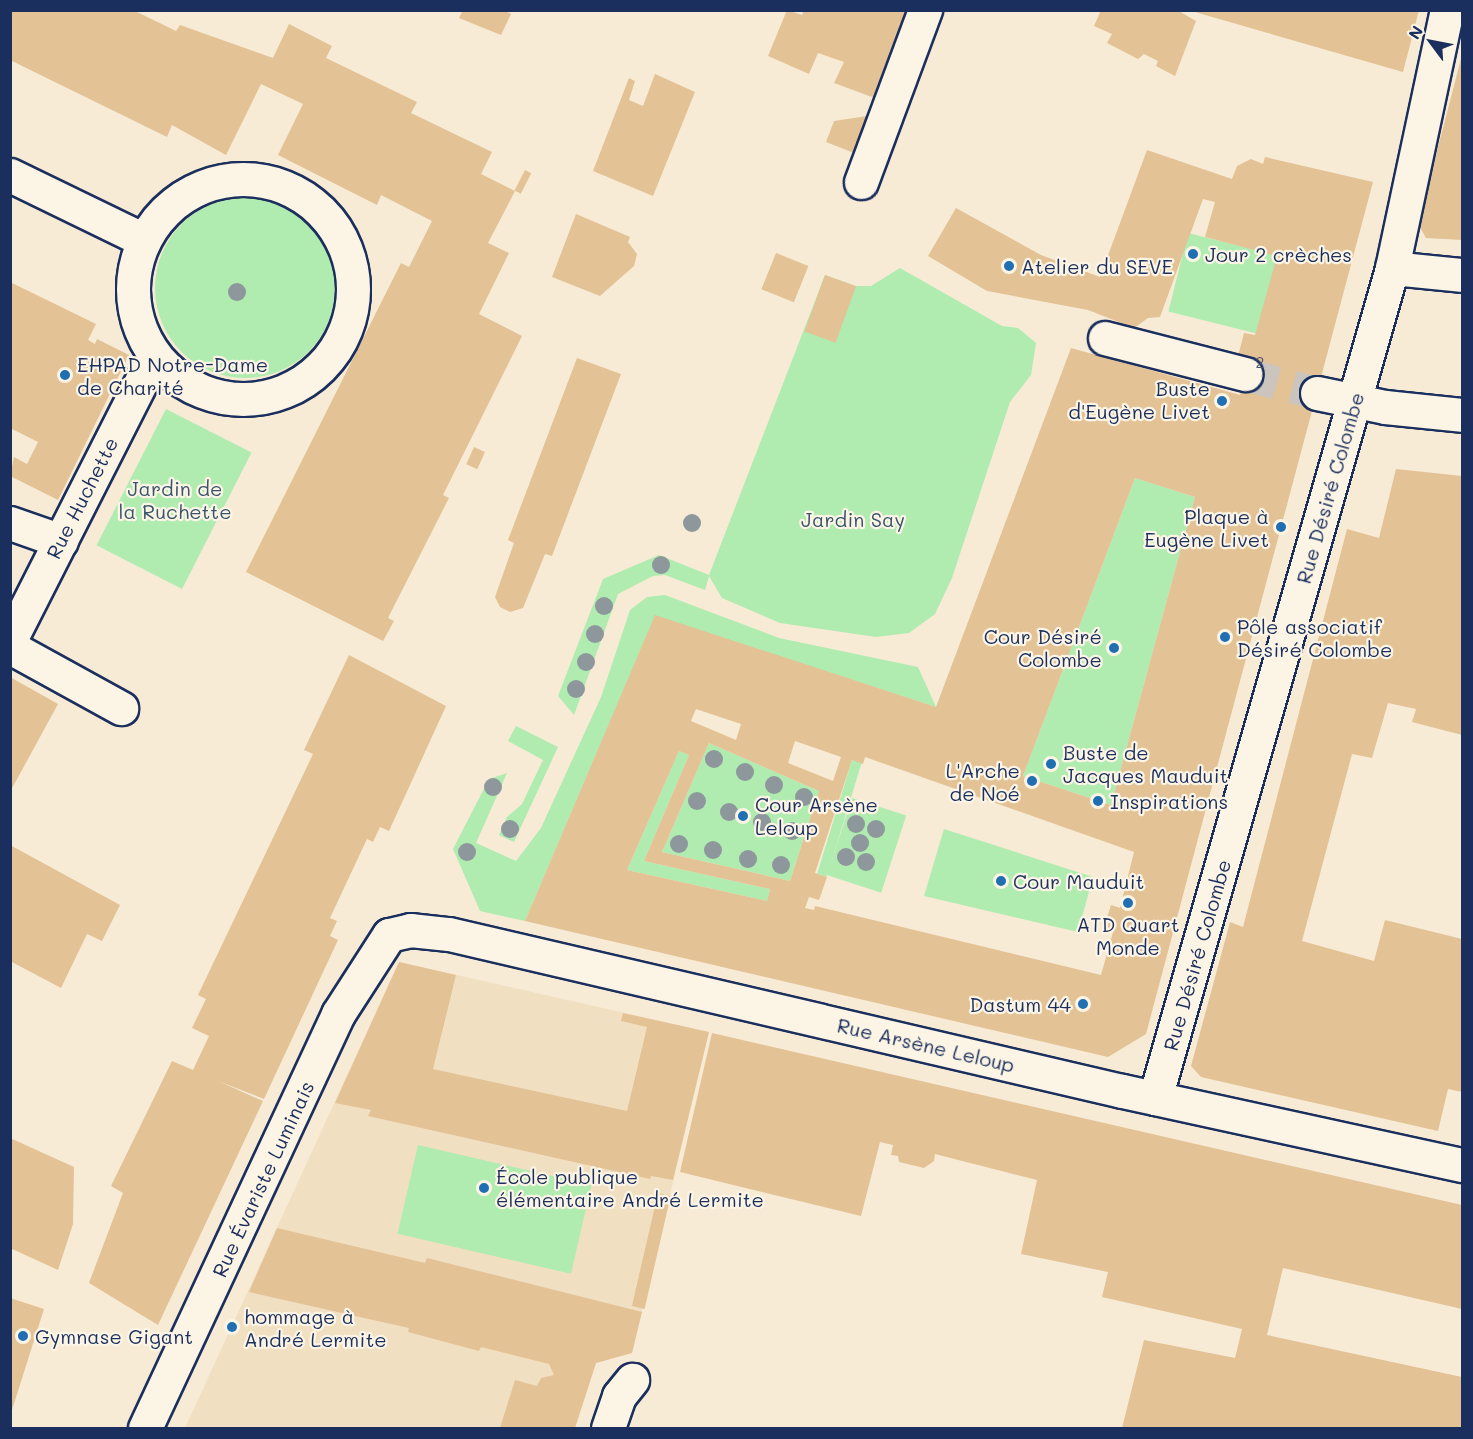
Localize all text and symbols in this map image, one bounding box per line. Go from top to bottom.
north arrow [1401,12,1461,72]
text: N [1403,21,1427,43]
place label: Jour 2 crèches [1205,242,1352,266]
marker: Jour 2 crèches [1186,247,1200,261]
place label: Atelier du SEVE [1021,254,1173,278]
marker: Atelier du SEVE [1002,259,1016,273]
place label: EHPAD Notre-Dame de Charité [77,352,268,399]
house number: 2 [1256,352,1264,372]
marker: EHPAD Notre-Dame de Charité [58,368,72,382]
place label: Buste d'Eugène Livet [1068,377,1210,424]
street label: Rue Désiré Colombe [1291,390,1369,586]
marker: Buste d'Eugène Livet [1215,394,1229,408]
street label: Rue Huchette [41,433,123,563]
park label: Jardin de la Ruchette [118,476,232,523]
place label: Plaque à Eugène Livet [1144,504,1269,551]
park label: Jardin Say [801,507,905,531]
marker: Plaque à Eugène Livet [1274,520,1288,534]
place label: Pôle associatif Désiré Colombe [1237,614,1392,661]
place label: Cour Désiré Colombe [984,624,1102,671]
marker: Pôle associatif Désiré Colombe [1218,630,1232,644]
marker: Cour Désiré Colombe [1107,641,1121,655]
place label: Buste de Jacques Mauduit [1063,740,1228,787]
marker: Buste de Jacques Mauduit [1044,757,1058,771]
place label: L'Arche de Noé [946,758,1020,805]
marker: L'Arche de Noé [1025,774,1039,788]
place label: Inspirations [1110,789,1228,813]
place label: Cour Arsène Leloup [755,792,878,839]
marker: Inspirations [1091,794,1105,808]
marker: Cour Arsène Leloup [736,809,750,823]
street label: Rue Désiré Colombe [1158,857,1236,1053]
place label: Cour Mauduit [1013,869,1144,893]
marker: Cour Mauduit [994,874,1008,888]
marker: ATD Quart Monde [1121,896,1135,910]
place label: ATD Quart Monde [1077,912,1179,959]
place label: Dastum 44 [970,992,1071,1016]
marker: Dastum 44 [1076,997,1090,1011]
street label: Rue Arsène Leloup [835,1013,1017,1077]
street label: Rue Évariste Luminais [207,1077,319,1281]
place label: École publique élémentaire André Lermite [496,1164,764,1211]
marker: École publique élémentaire André Lermite [477,1181,491,1195]
place label: hommage à André Lermite [244,1304,387,1351]
marker: hommage à André Lermite [225,1320,239,1334]
place label: Gymnase Gigant [35,1324,193,1348]
marker: Gymnase Gigant [16,1329,30,1343]

